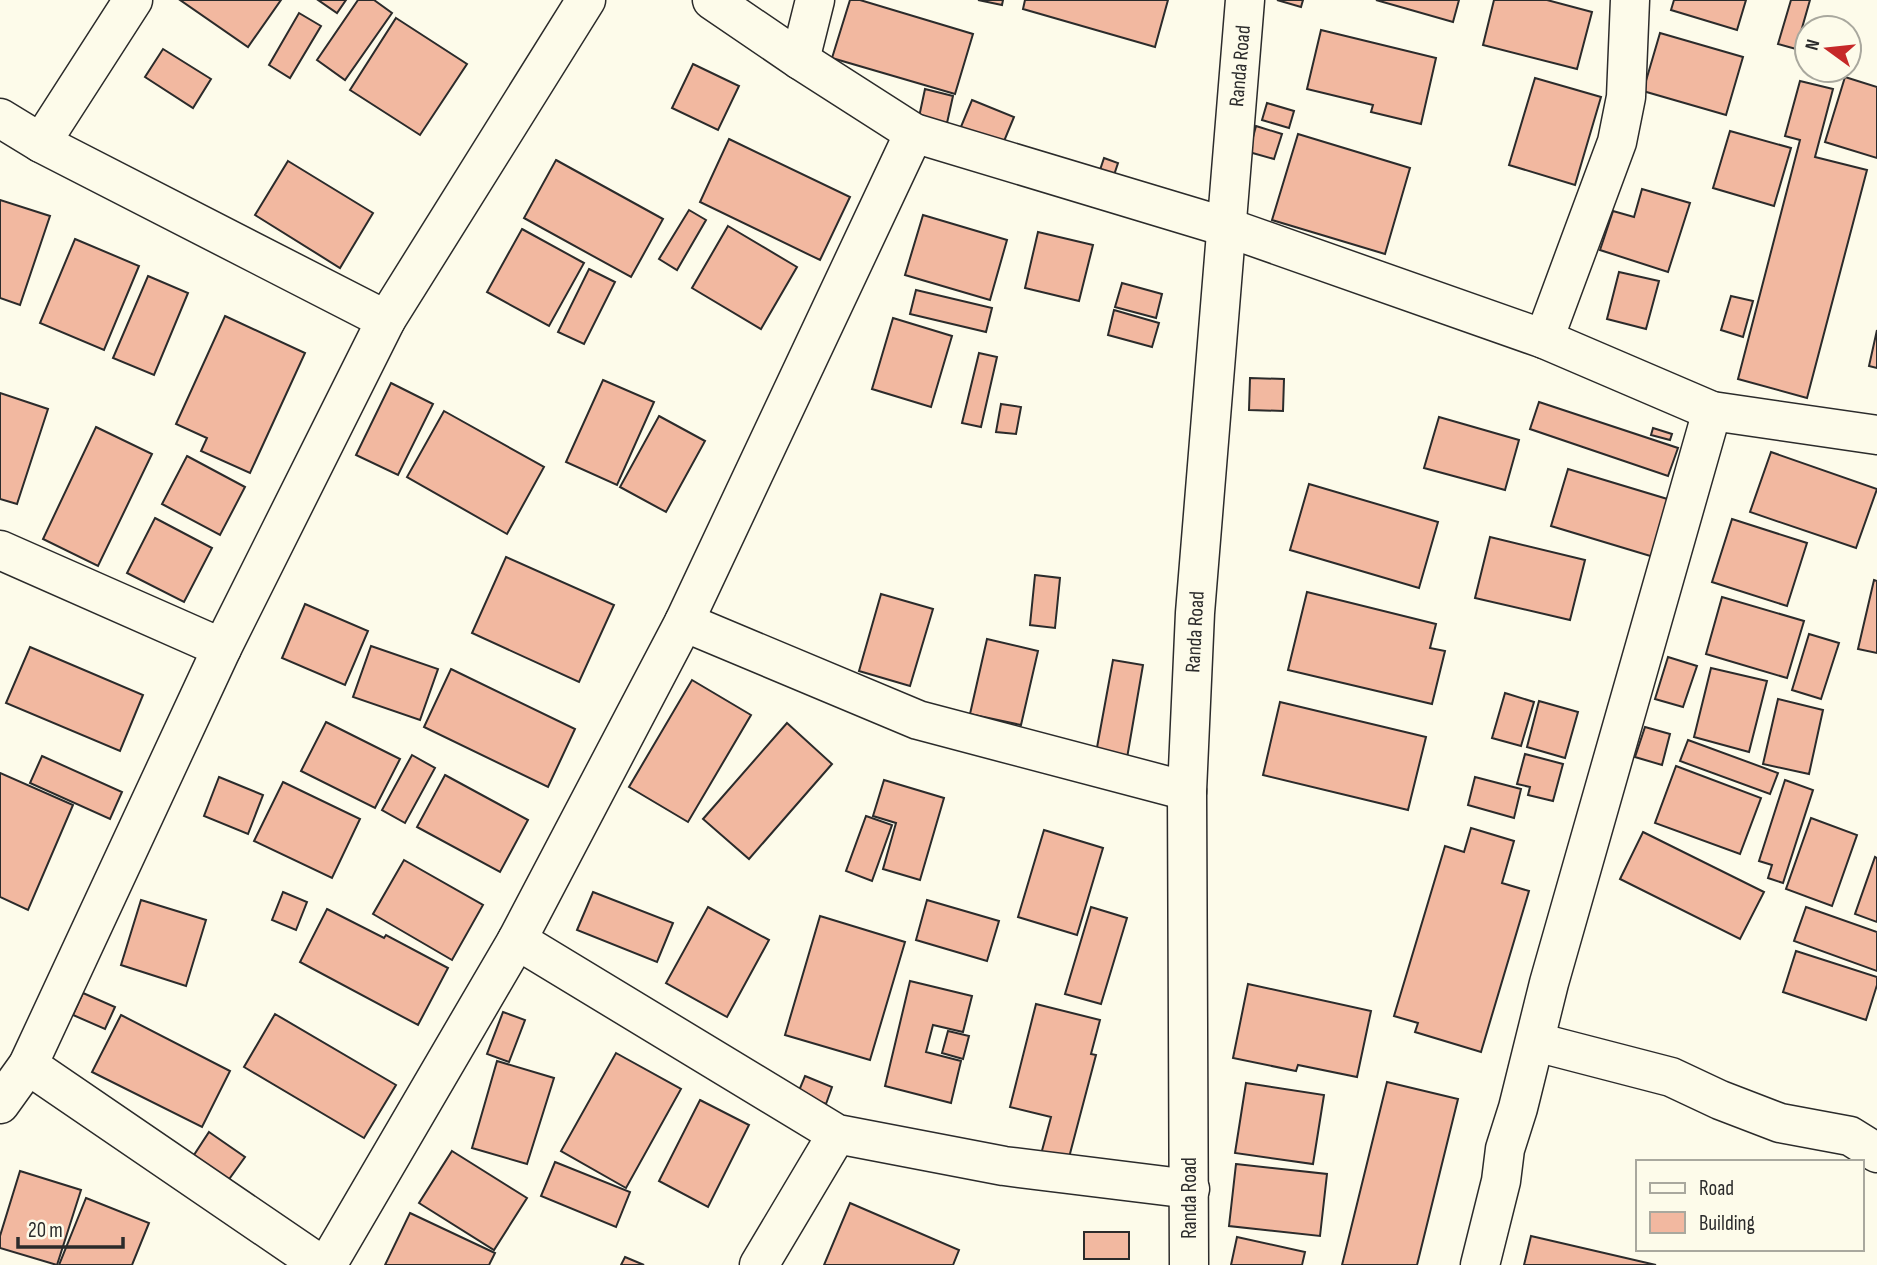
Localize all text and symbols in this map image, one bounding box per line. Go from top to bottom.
north arrow [1793,14,1863,84]
street label: Randa Road [1224,24,1256,108]
text: N [1801,37,1825,53]
street label: Randa Road [1180,591,1210,673]
street label: Randa Road [1177,1157,1202,1239]
legend [1636,1160,1863,1251]
text: Road [1699,1176,1734,1201]
scale bar [18,1206,122,1250]
text: Building [1699,1211,1755,1236]
text: 20 m [28,1218,63,1243]

